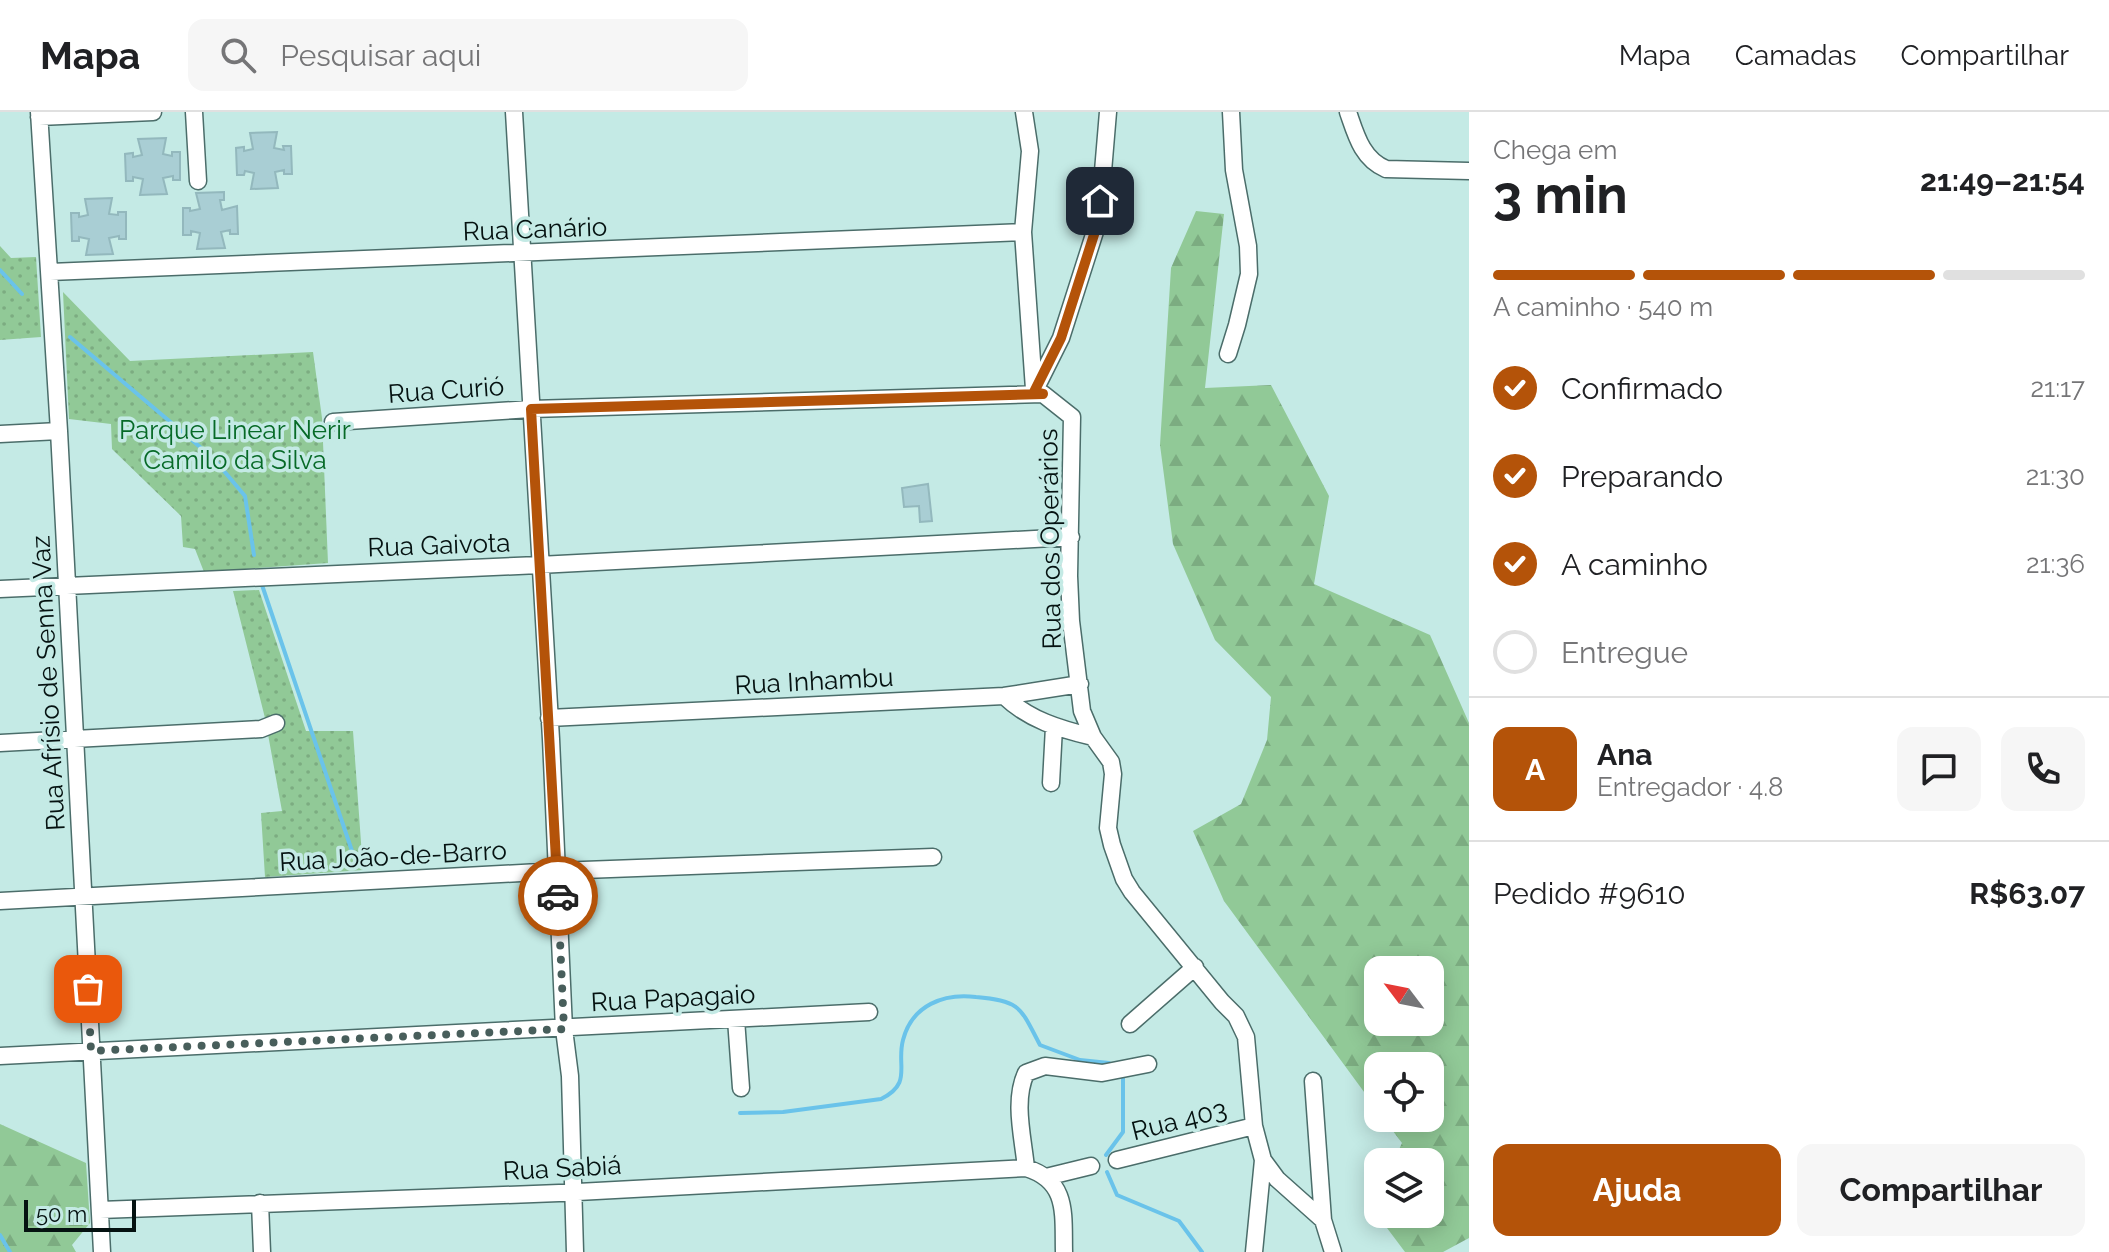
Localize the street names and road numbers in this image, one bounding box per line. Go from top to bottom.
street label: Rua Canário [462,211,608,247]
street label: Rua Curió [387,371,505,409]
street label: Rua dos Operários [1033,428,1067,650]
street label: Rua Gaivota [367,528,511,562]
street label: Rua Afrísio de Senna Vaz [25,535,71,831]
street label: Rua Inhambu [734,662,894,700]
street label: Rua João-de-Barro [278,835,508,877]
street label: Rua Papagaio [590,979,756,1017]
street label: Rua 403 [1128,1094,1230,1146]
street label: Rua Sabiá [502,1150,622,1186]

